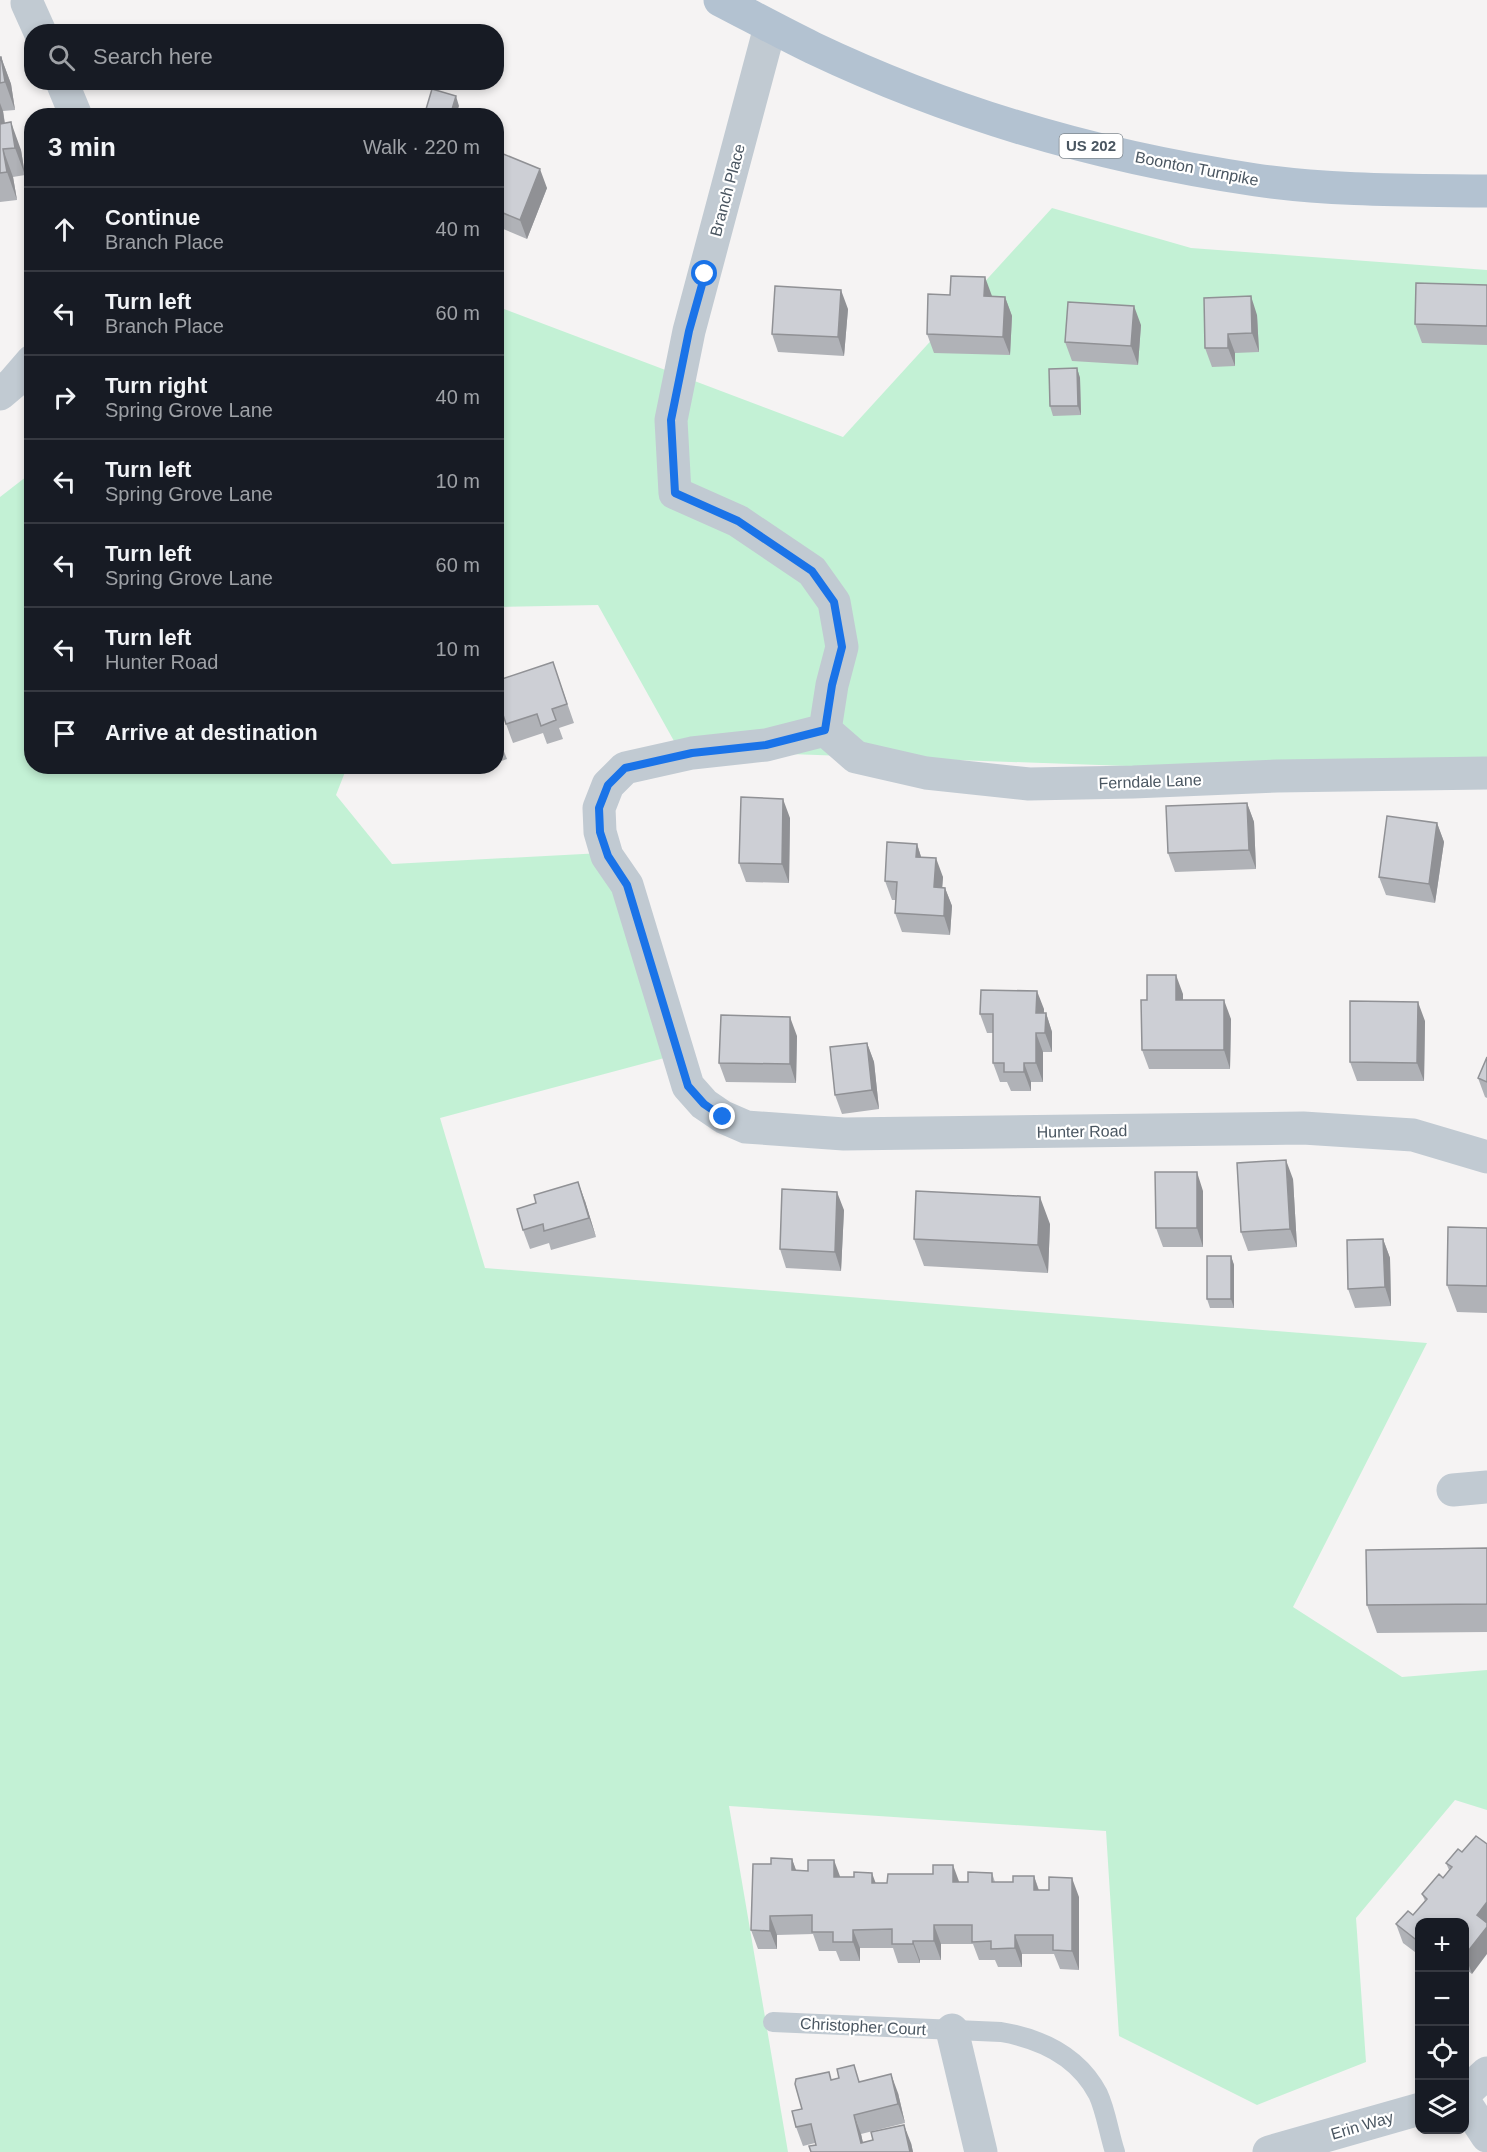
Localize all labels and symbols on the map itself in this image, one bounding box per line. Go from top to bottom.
road number: US 202 [1060,134,1122,158]
street label: Branch Place [707,142,748,238]
street label: Boonton Turnpike [1134,148,1260,189]
route start [691,260,717,286]
street label: Ferndale Lane [1098,771,1202,792]
route end [709,1103,735,1129]
street label: Hunter Road [1037,1122,1128,1141]
street label: Christopher Court [799,2015,927,2038]
street label: Erin Way [1329,2108,1395,2143]

